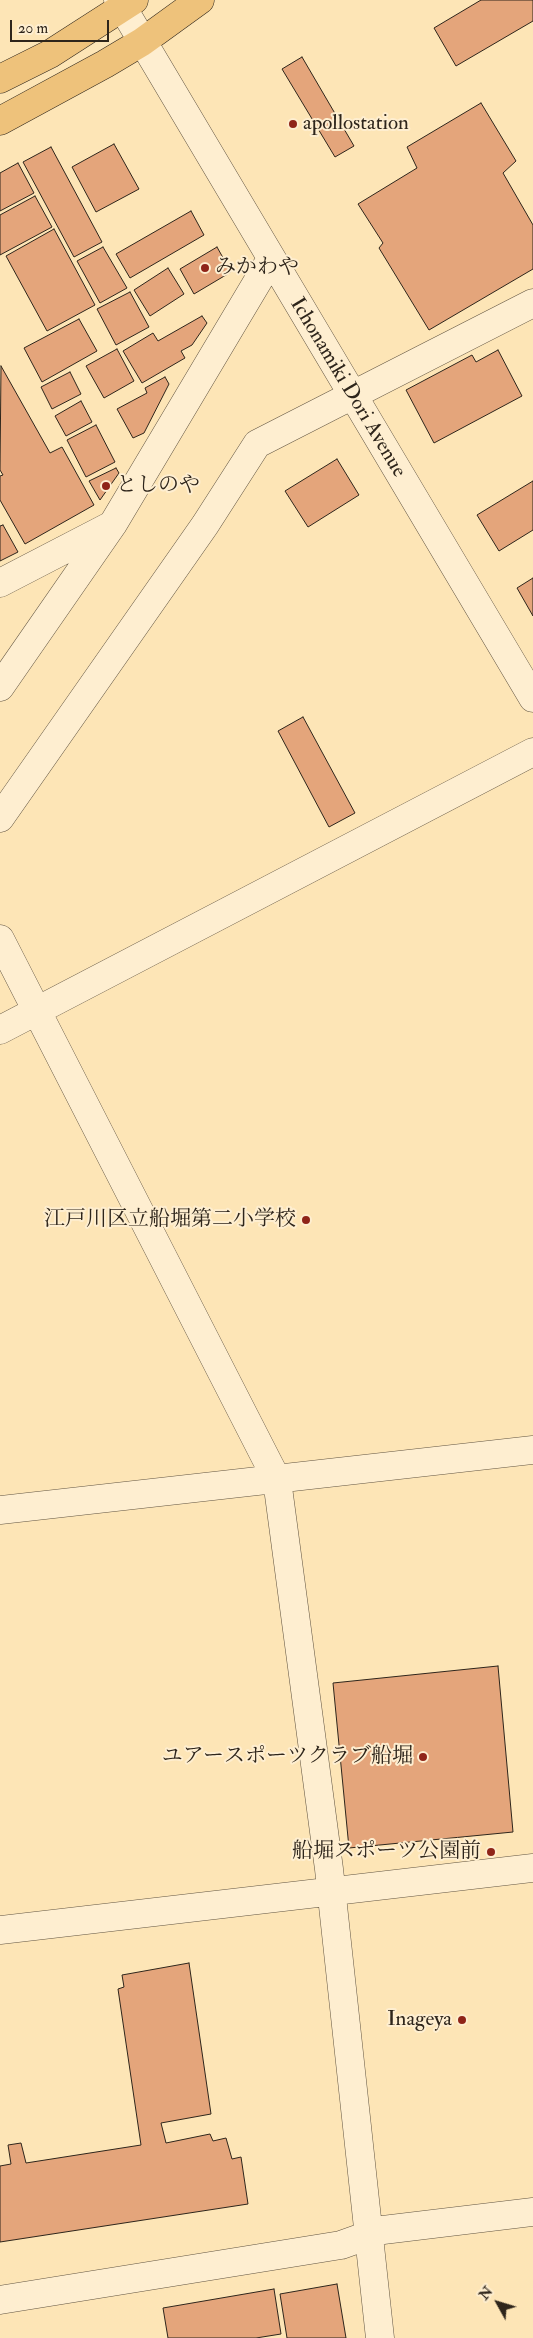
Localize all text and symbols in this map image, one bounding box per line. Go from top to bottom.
scale bar [12,10,111,42]
text: 20 m [18,19,48,38]
place label: apollostation [303,111,409,137]
marker: apollostation [287,118,299,130]
place label: みかわや [215,255,299,281]
marker: みかわや [199,262,211,274]
street label: Ichonamiki Dori Avenue [283,294,411,482]
place label: としのや [116,473,200,499]
marker: としのや [100,480,112,492]
place label: 江戸川区立船堀第二小学校 [44,1207,296,1233]
marker: 江戸川区立船堀第二小学校 [300,1214,312,1226]
place label: ユアースポーツクラブ船堀 [162,1744,413,1770]
marker: ユアースポーツクラブ船堀 [417,1751,429,1763]
place label: 船堀スポーツ公園前 [292,1839,481,1865]
marker: 船堀スポーツ公園前 [485,1846,497,1858]
place label: Inageya [387,2007,452,2033]
marker: Inageya [456,2014,468,2026]
north arrow [473,2278,523,2328]
text: N [475,2283,497,2303]

